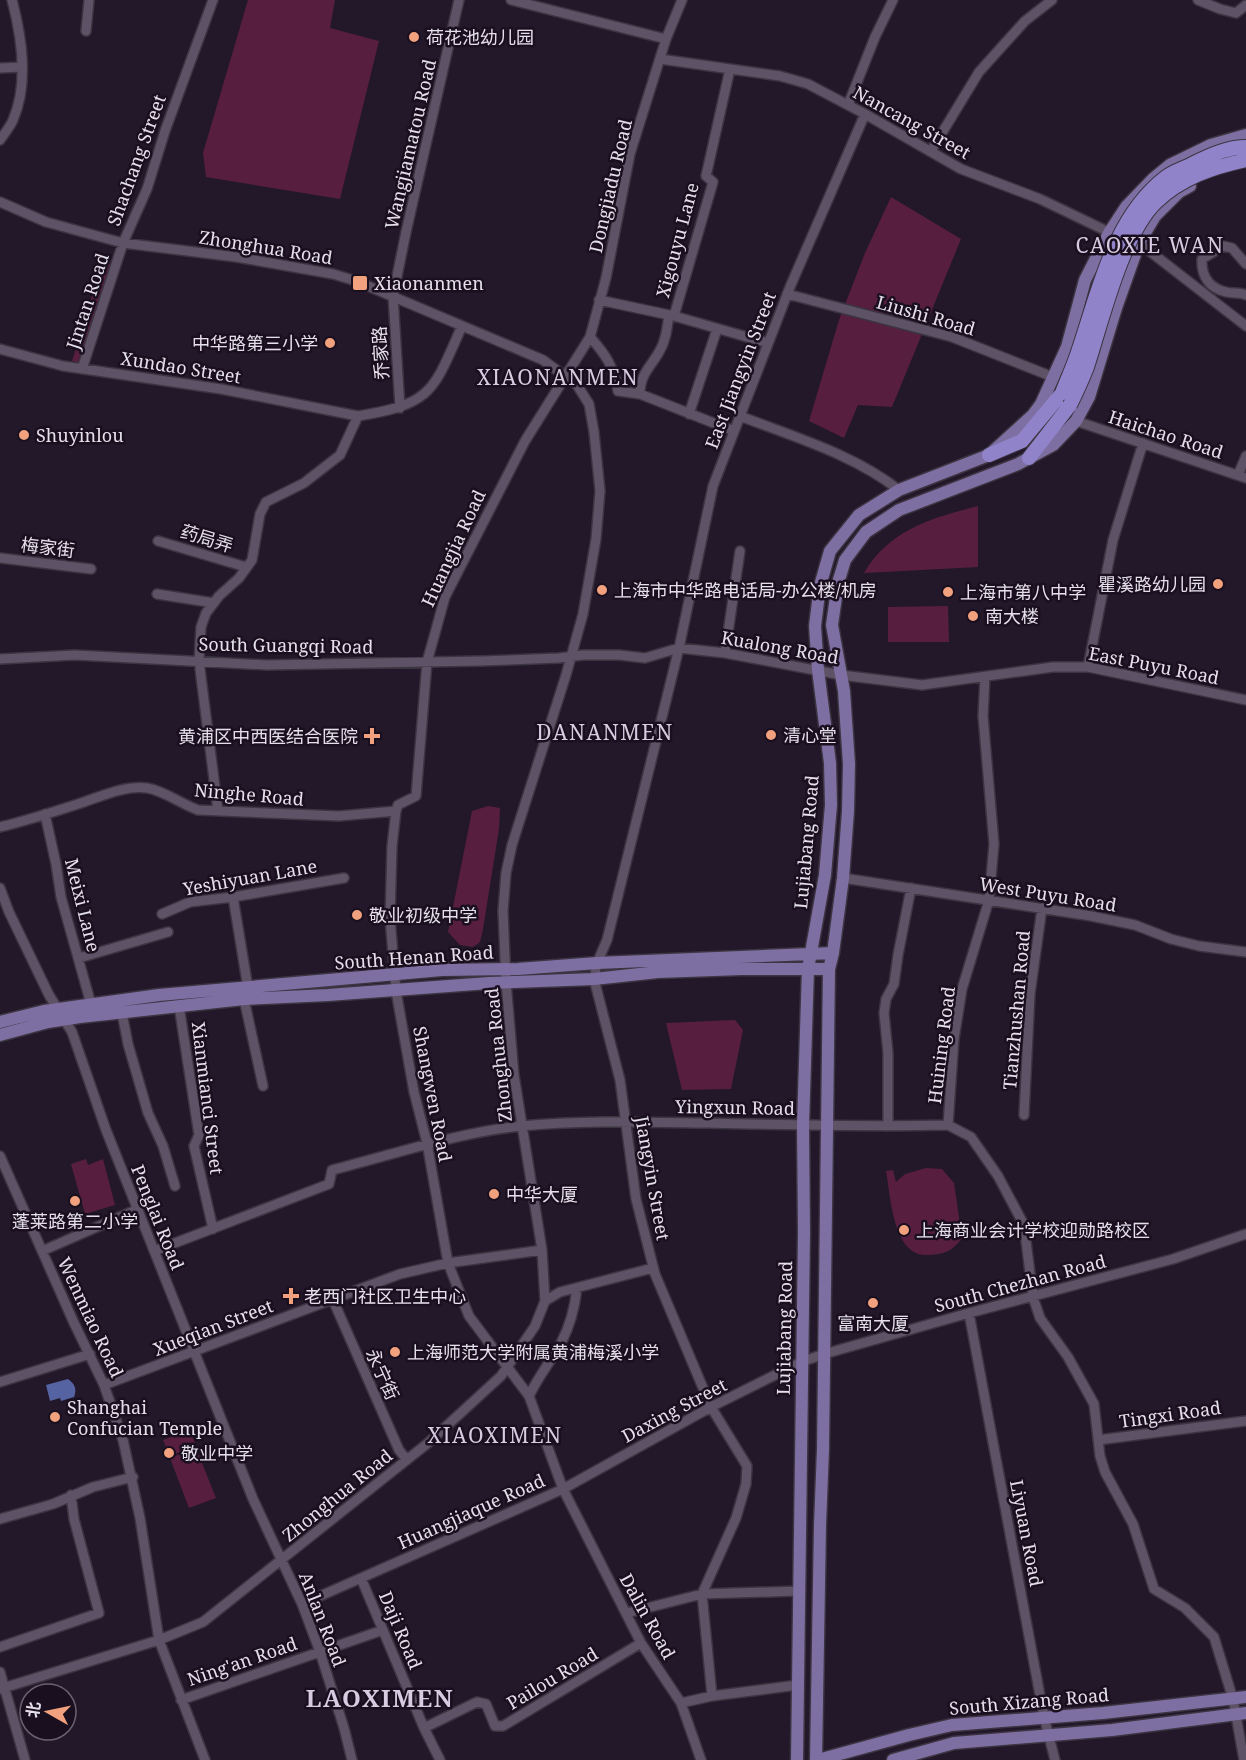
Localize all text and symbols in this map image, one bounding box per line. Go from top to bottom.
place label: 荷花池幼儿园 [426,25,534,49]
marker: 荷花池幼儿园 [407,30,421,44]
street label: Wangjiamatou Road [379,57,441,231]
street label: Nancang Street [849,80,975,164]
street label: Shachang Street [101,91,171,229]
street label: Dongjiadu Road [583,117,637,255]
street label: Xigouyu Lane [650,180,704,300]
street label: Zhonghua Road [198,225,334,269]
district label: CAOXIE WAN [1076,231,1224,259]
street label: Jintan Road [60,250,114,353]
place label: Xiaonanmen [374,271,484,295]
marker: Xiaonanmen [351,274,369,292]
street label: East Jiangyin Street [699,288,781,452]
street label: Liushi Road [874,289,978,341]
street label: 乔家路 [367,325,393,381]
place label: 中华路第三小学 [192,331,318,355]
marker: 中华路第三小学 [323,336,337,350]
street label: Xundao Street [119,346,243,388]
district label: XIAONANMEN [477,363,639,391]
street label: Haichao Road [1106,404,1226,464]
place label: Shuyinlou [36,423,124,447]
marker: Shuyinlou [17,428,31,442]
street label: Huangjia Road [415,486,491,610]
street label: 药局弄 [178,519,236,557]
street label: 梅家街 [20,532,76,562]
place label: 瞿溪路幼儿园 [1098,572,1206,596]
marker: 瞿溪路幼儿园 [1211,577,1225,591]
place label: 上海市中华路电话局-办公楼/机房 [614,578,877,602]
place label: 上海市第八中学 [960,580,1086,604]
marker: 上海市中华路电话局-办公楼/机房 [595,583,609,597]
marker: 上海市第八中学 [941,585,955,599]
place label: 南大楼 [985,604,1039,628]
marker: 南大楼 [966,609,980,623]
street label: Kualong Road [719,625,841,669]
street label: South Guangqi Road [198,631,374,659]
street label: East Puyu Road [1087,641,1221,689]
district label: DANANMEN [536,718,674,746]
place label: 清心堂 [783,723,837,747]
place label: 黄浦区中西医结合医院 [178,724,358,748]
marker: 黄浦区中西医结合医院 [363,727,381,745]
marker: 清心堂 [764,728,778,742]
street label: Lujiabang Road [788,774,824,910]
street label: Ninghe Road [193,777,305,811]
street label: Yeshiyuan Lane [180,853,319,901]
street label: Meixi Lane [60,856,106,954]
street label: West Puyu Road [978,871,1118,917]
place label: 敬业初级中学 [369,903,477,927]
marker: 敬业初级中学 [350,908,364,922]
street label: Tianzhushan Road [997,929,1035,1091]
street label: South Henan Road [334,939,494,975]
street label: Huining Road [922,985,960,1105]
street label: Zhonghua Road [479,987,517,1123]
street label: Xianmianci Street [187,1020,229,1176]
street label: Shangwen Road [408,1024,458,1164]
street label: Yingxun Road [674,1094,795,1120]
street label: Jiangyin Street [630,1113,676,1242]
street label: Penglai Road [126,1161,190,1273]
place label: 中华大厦 [506,1182,578,1206]
marker: 中华大厦 [487,1187,501,1201]
marker: 蓬莱路第二小学 [68,1194,82,1208]
place label: 蓬莱路第二小学 [12,1209,138,1233]
place label: 上海商业会计学校迎勋路校区 [916,1218,1150,1242]
marker: 上海商业会计学校迎勋路校区 [897,1223,911,1237]
street label: South Chezhan Road [932,1249,1108,1317]
street label: Wenmiao Road [53,1253,129,1381]
street label: Lujiabang Road [771,1261,797,1395]
place label: 老西门社区卫生中心 [304,1284,466,1308]
marker: 老西门社区卫生中心 [282,1287,300,1305]
street label: Xueqian Street [150,1293,276,1361]
marker: 富南大厦 [866,1296,880,1310]
place label: 富南大厦 [837,1311,909,1335]
place label: 上海师范大学附属黄浦梅溪小学 [407,1340,659,1364]
street label: 永宁街 [361,1344,405,1404]
marker: 上海师范大学附属黄浦梅溪小学 [388,1345,402,1359]
street label: Daxing Street [617,1372,731,1448]
place label: Shanghai Confucian Temple [67,1395,222,1440]
street label: Tingxi Road [1118,1395,1222,1433]
marker: Shanghai Confucian Temple [48,1410,62,1424]
district label: XIAOXIMEN [428,1421,563,1449]
place label: 敬业中学 [181,1441,253,1465]
street label: Zhonghua Road [277,1443,397,1547]
marker: 敬业中学 [162,1446,176,1460]
street label: Huangjiaque Road [394,1468,548,1554]
street label: Liyuan Road [1005,1478,1049,1588]
street label: Anlan Road [294,1568,352,1670]
street label: Dalin Road [615,1569,681,1663]
street label: Daji Road [374,1587,428,1673]
street label: Ning'an Road [184,1631,300,1691]
street label: Pailou Road [502,1641,602,1715]
district label: LAOXIMEN [306,1681,454,1714]
north arrow [18,1682,78,1742]
street label: South Xizang Road [948,1682,1110,1720]
text: 北 [21,1700,45,1719]

